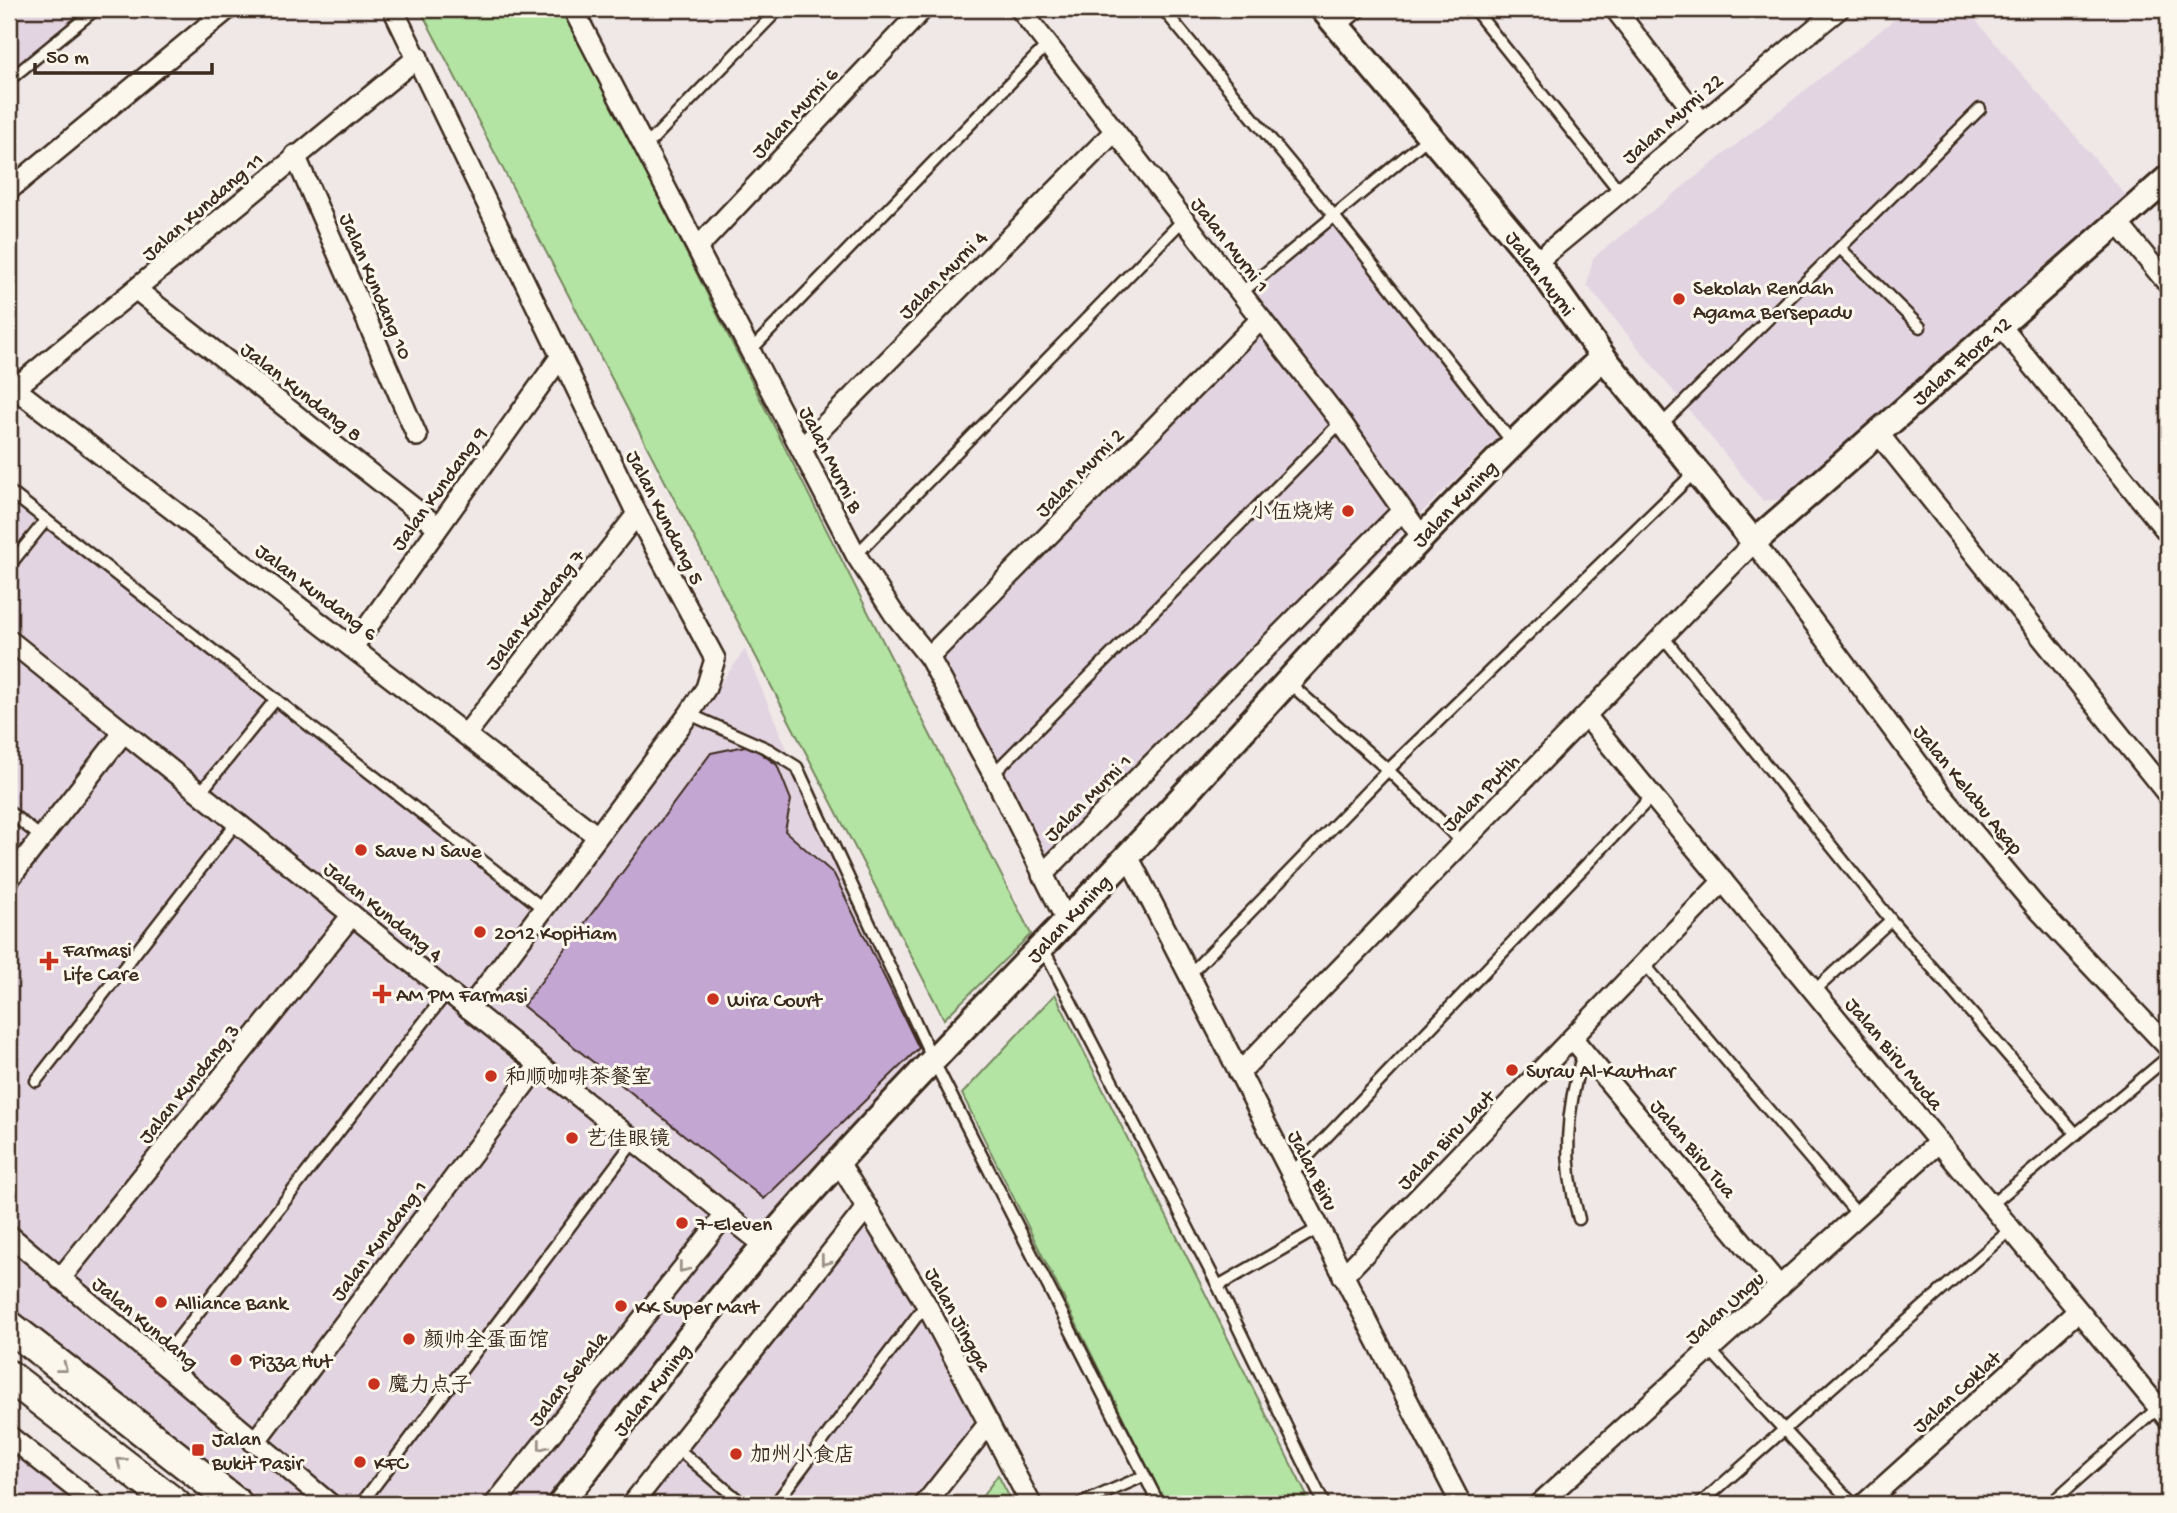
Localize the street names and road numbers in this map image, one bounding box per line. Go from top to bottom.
street label: Jalan Murni 6 [748,63,846,165]
street label: Jalan Murni 22 [1619,70,1730,171]
street label: Jalan Kundang 11 [138,149,270,268]
street label: Jalan Murni 1 [1183,194,1273,299]
street label: Jalan Kundang 10 [332,210,416,364]
street label: Jalan Murni 4 [895,227,994,326]
street label: Jalan Murni [1498,227,1578,323]
street label: Jalan Flora 12 [1909,313,2018,412]
street label: Jalan Kundang 8 [234,338,366,449]
street label: Jalan Murni B [791,403,867,519]
street label: Jalan Kundang 9 [388,423,494,557]
street label: Jalan Murni 2 [1032,425,1131,524]
street label: Jalan Kundang 5 [618,447,707,590]
street label: Jalan Kuning [1409,456,1504,554]
street label: Jalan Kundang 6 [249,540,381,648]
street label: Jalan Kundang 7 [482,545,593,677]
street label: Jalan Kelabu Asap [1906,721,2027,862]
street label: Jalan Murni 1 [1040,750,1139,849]
street label: Jalan Putih [1438,750,1527,839]
street label: Jalan Kundang 4 [317,858,447,969]
street label: Jalan Kuning [1023,871,1118,970]
street label: Jalan Biru Muda [1838,994,1948,1118]
street label: Jalan Kundang 3 [135,1020,247,1150]
street label: Jalan Biru Laut [1394,1084,1503,1197]
street label: Jalan Biru Tua [1643,1096,1741,1206]
street label: Jalan Biru [1280,1127,1342,1216]
street label: Jalan Kundang 1 [327,1177,434,1307]
street label: Jalan Jingga [917,1264,995,1378]
street label: Jalan Ungu [1682,1267,1771,1352]
street label: Jalan Kundang [85,1273,202,1376]
street label: Jalan Sehala [525,1327,615,1433]
street label: Jalan Kuning [609,1339,698,1443]
street label: Jalan Coklat [1909,1346,2010,1440]

